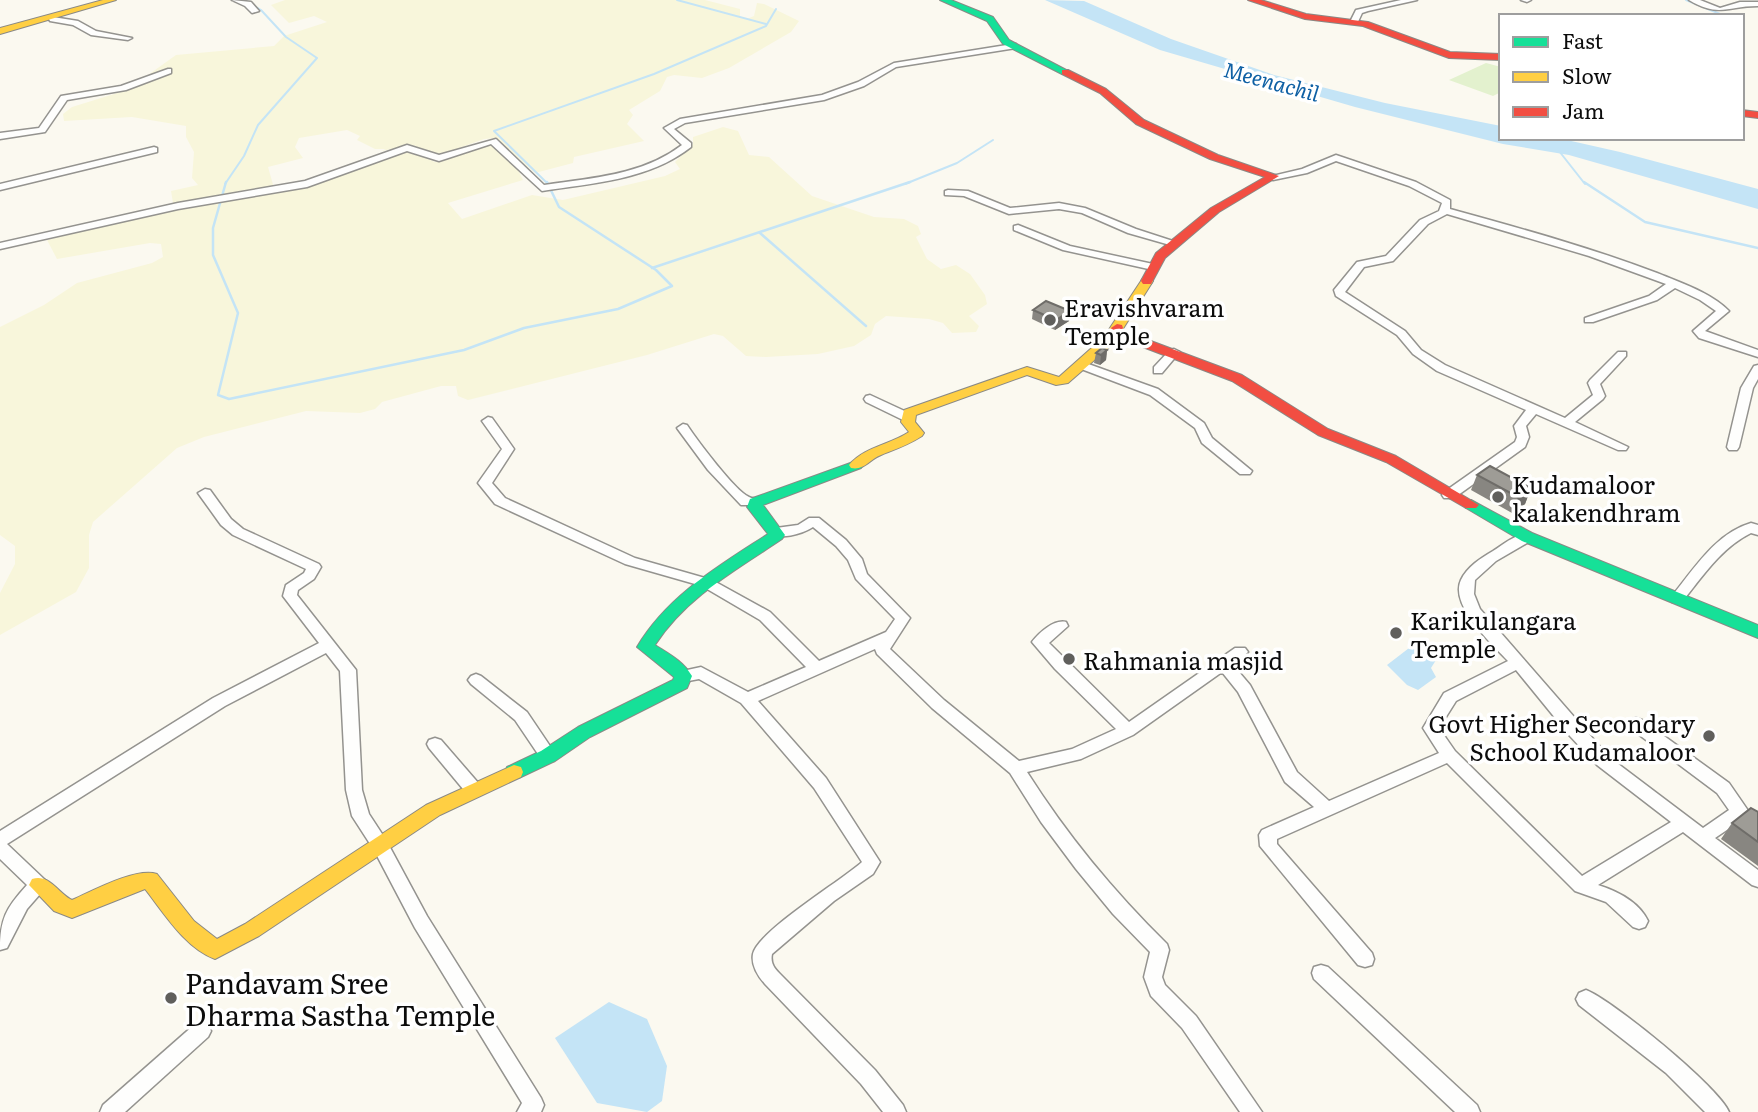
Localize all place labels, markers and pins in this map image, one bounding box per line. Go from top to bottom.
place label: Eravishvaram Temple [1064,289,1224,352]
marker: Eravishvaram Temple [1042,312,1058,328]
place label: Kudamaloor kalakendhram [1512,466,1681,529]
marker: Kudamaloor kalakendhram [1490,489,1506,505]
place label: Karikulangara Temple [1410,602,1576,665]
marker: Karikulangara Temple [1388,625,1404,641]
place label: Rahmania masjid [1083,642,1283,677]
marker: Rahmania masjid [1061,651,1077,667]
place label: Govt Higher Secondary School Kudamaloor [1428,705,1696,768]
marker: Govt Higher Secondary School Kudamaloor [1701,728,1717,744]
place label: Pandavam Sree Dharma Sastha Temple [185,961,495,1035]
marker: Pandavam Sree Dharma Sastha Temple [163,990,179,1006]

